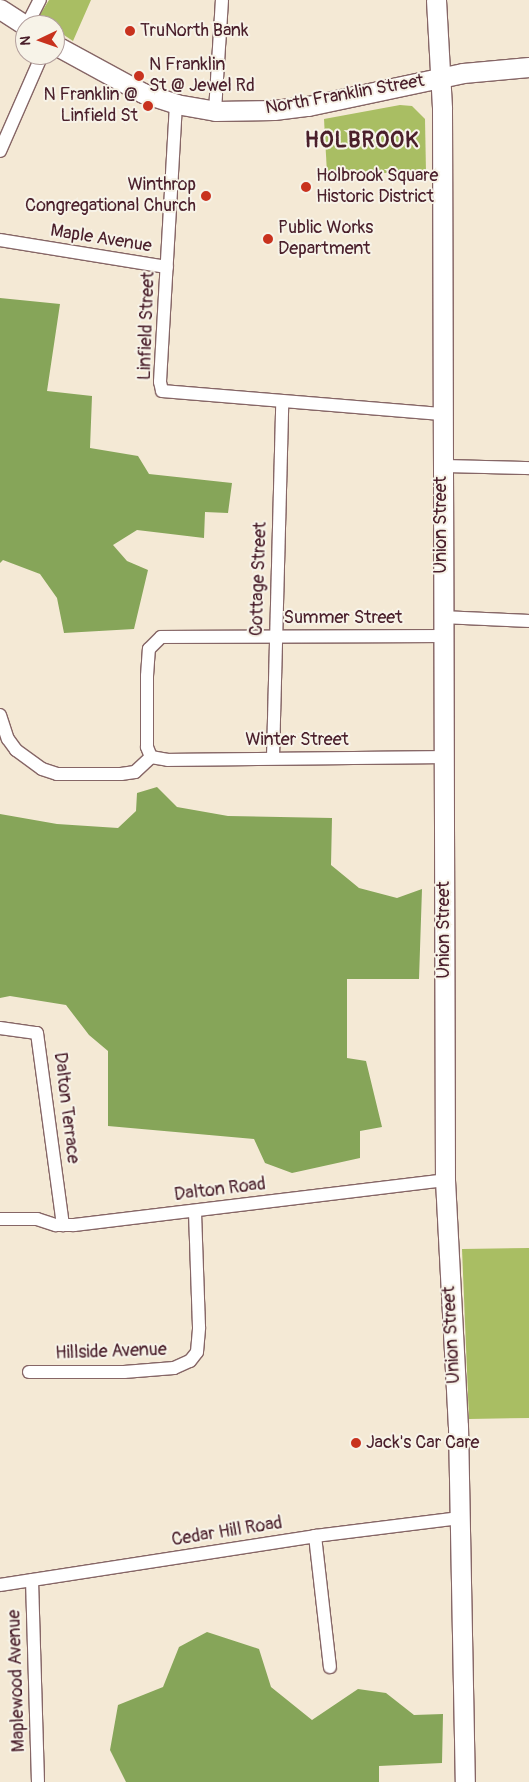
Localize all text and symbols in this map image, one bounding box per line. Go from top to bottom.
north arrow [15,15,65,65]
place label: TruNorth Bank [140,20,249,42]
marker: TruNorth Bank [124,25,136,37]
text: N [17,36,34,46]
place label: N Franklin St @ Jewel Rd [149,55,255,98]
marker: N Franklin St @ Jewel Rd [133,70,145,82]
street label: North Franklin Street [264,70,426,120]
place label: N Franklin @ Linfield St [43,85,138,128]
marker: N Franklin @ Linfield St [142,100,154,112]
district label: HOLBROOK [304,128,420,154]
place label: Holbrook Square Historic District [316,166,438,208]
place label: Winthrop Congregational Church [25,175,196,218]
marker: Holbrook Square Historic District [300,181,312,193]
marker: Winthrop Congregational Church [200,190,212,202]
place label: Public Works Department [278,218,373,260]
street label: Maple Avenue [49,220,153,258]
marker: Public Works Department [262,233,274,245]
street label: Linfield Street [134,271,160,381]
street label: Union Street [430,476,452,574]
street label: Cottage Street [246,522,272,636]
street label: Summer Street [284,607,402,629]
street label: Winter Street [245,729,349,751]
street label: Union Street [433,881,455,979]
street label: Dalton Terrace [48,1051,84,1165]
street label: Dalton Road [173,1174,267,1206]
street label: Union Street [439,1286,465,1384]
street label: Hillside Avenue [55,1339,167,1365]
place label: Jack's Car Care [366,1432,479,1454]
marker: Jack's Car Care [350,1437,362,1449]
street label: Cedar Hill Road [170,1513,284,1551]
street label: Maplewood Avenue [4,1609,30,1753]

